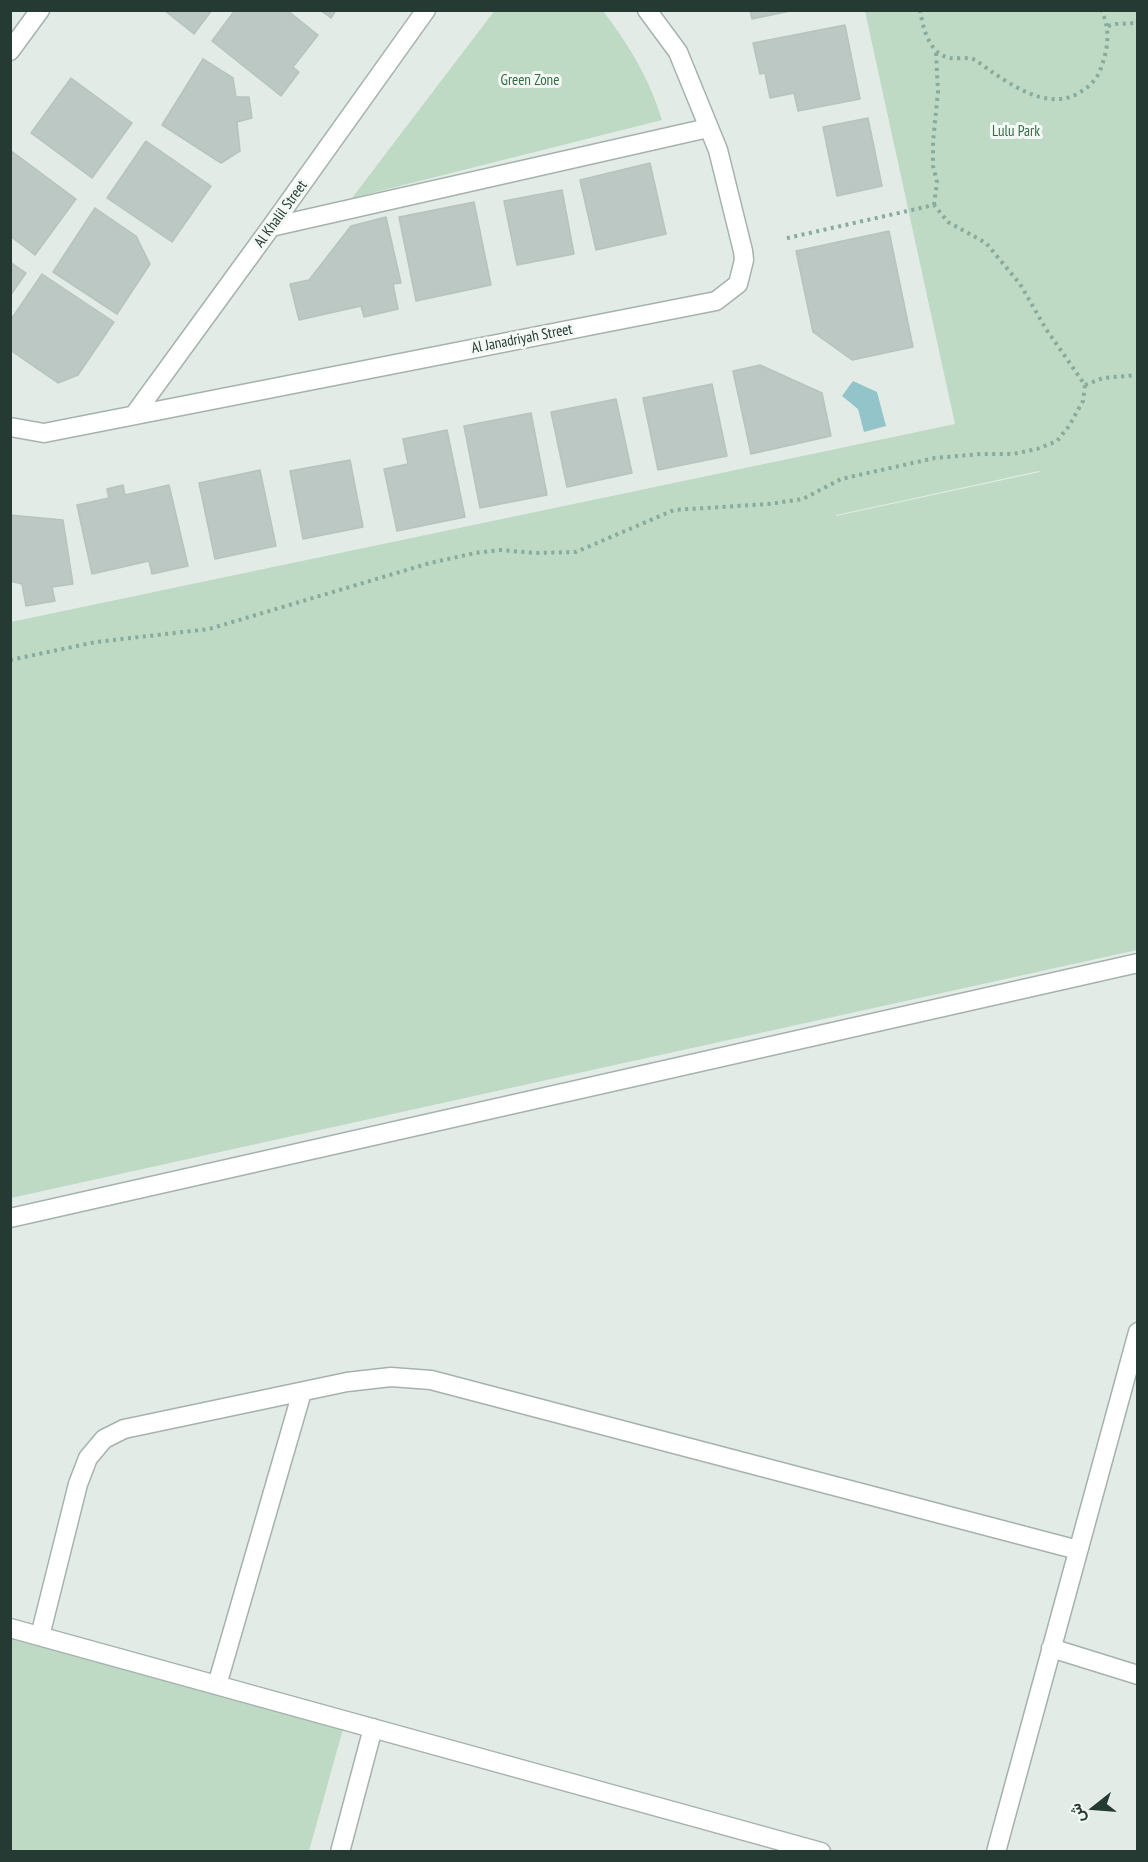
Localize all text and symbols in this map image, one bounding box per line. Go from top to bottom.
park label: Green Zone [501,72,559,90]
park label: Lulu Park [992,123,1040,141]
street label: Al Khalil Street [251,177,311,251]
street label: Al Janadriyah Street [470,320,574,358]
north arrow [1064,1778,1124,1838]
text: ش [1064,1801,1089,1825]

